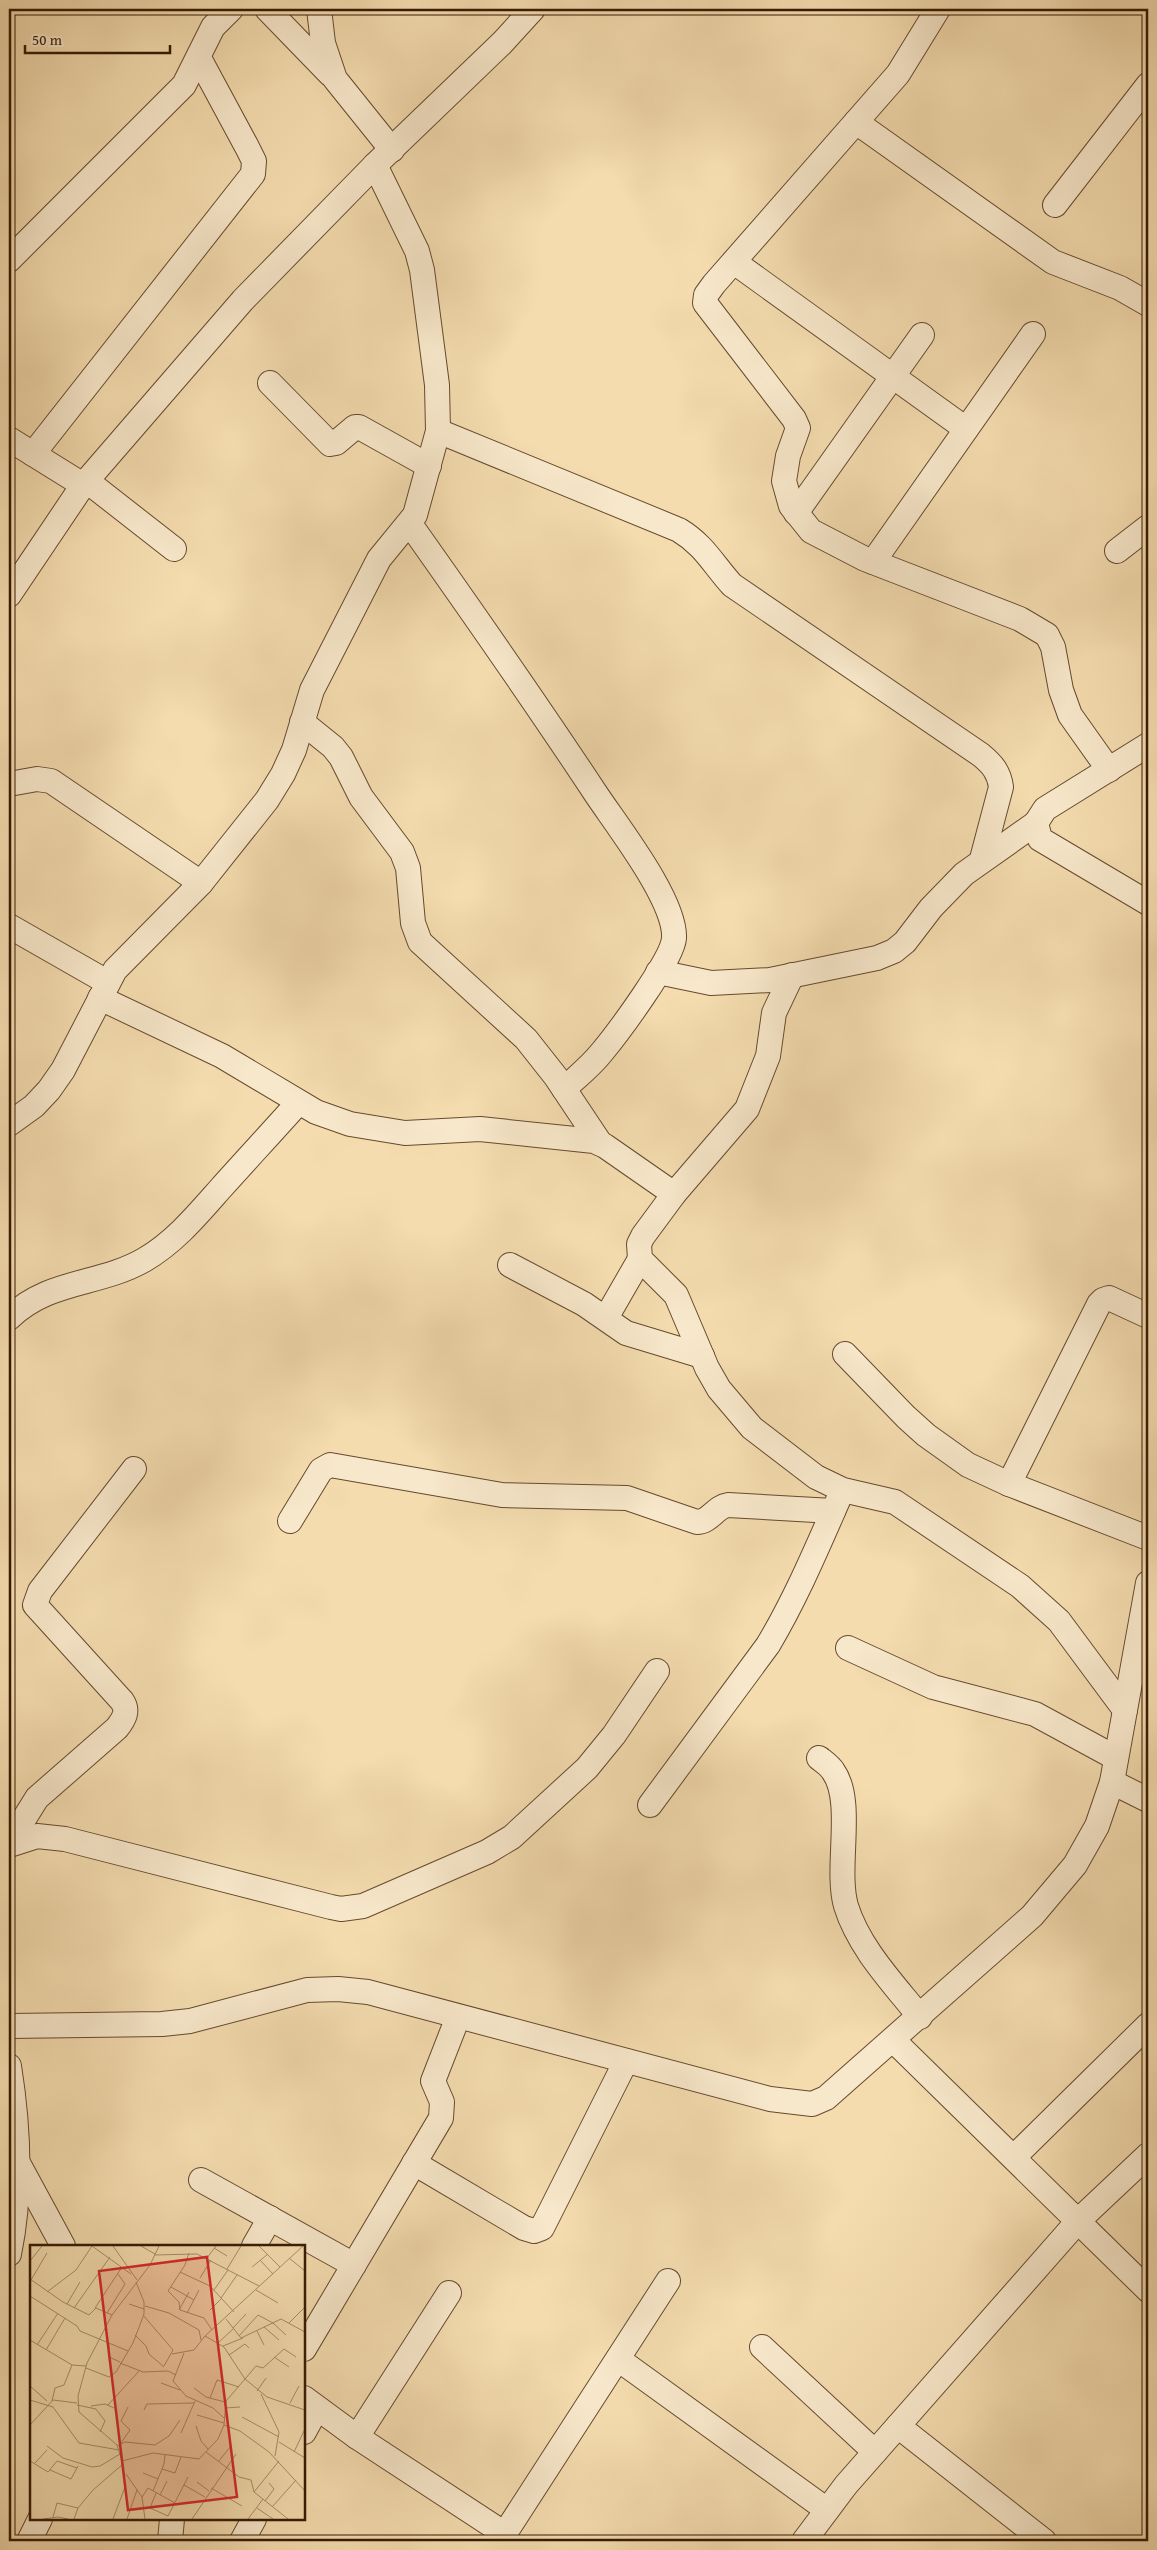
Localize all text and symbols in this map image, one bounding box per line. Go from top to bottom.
scale bar [25,22,170,54]
text: 50 m [32,29,63,50]
inset map [30,2245,305,2520]

